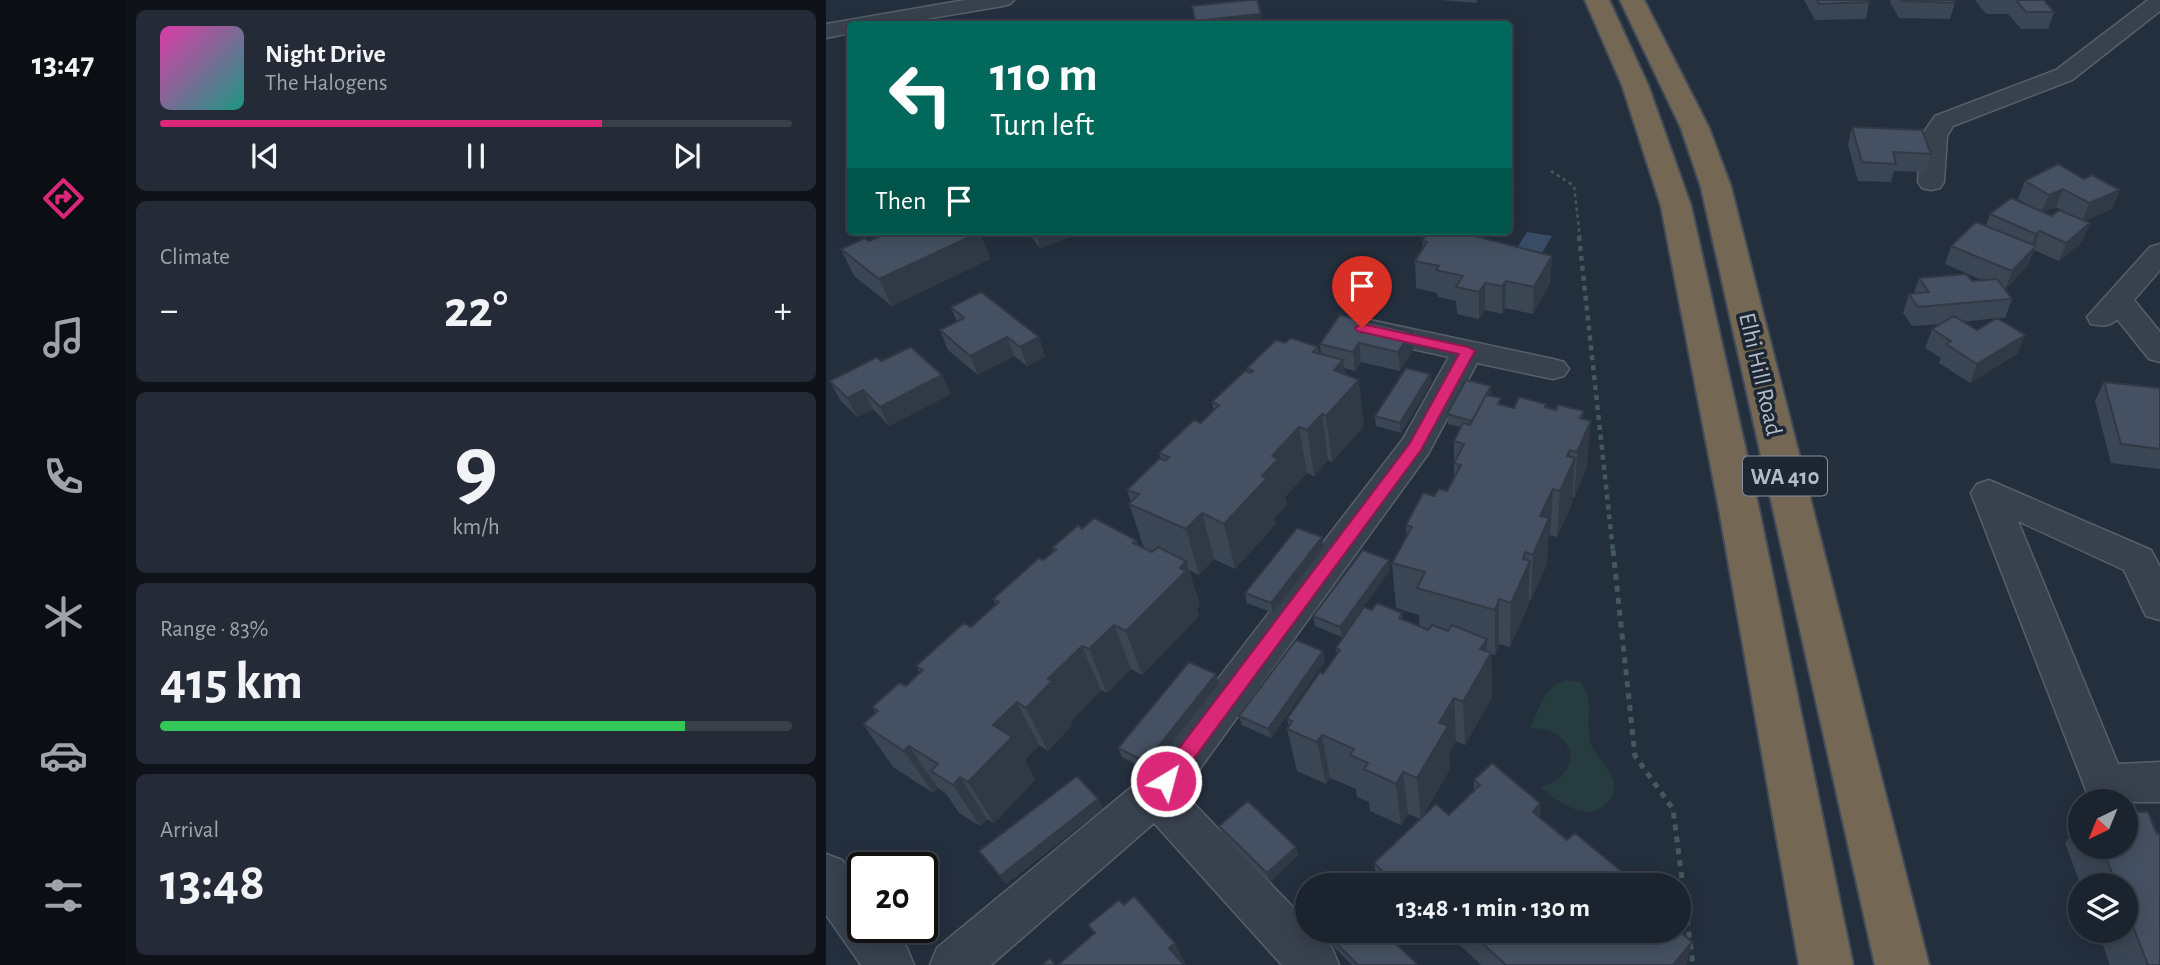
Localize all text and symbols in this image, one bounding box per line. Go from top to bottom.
text: Night Drive [265,41,386,67]
text: 13:47 [32,48,94,80]
icon: left [875,49,966,140]
text: 110 m [990,51,1098,100]
text: The Halogens [265,72,387,95]
text: Turn left [990,109,1094,141]
icon: previous [246,137,284,175]
icon: pause [457,137,495,175]
icon: next [668,137,706,175]
icon: directions [39,174,88,223]
icon: arrive [940,182,978,220]
text: Then [875,188,926,214]
text: Climate [160,246,230,269]
pin [1332,256,1392,328]
icon: arrive [1343,267,1381,305]
text: 22° [444,284,508,336]
text: − [160,292,178,330]
text: + [774,292,792,330]
street label: Elhi Hill Road [1734,310,1786,438]
icon: music [39,313,88,362]
text: 9 [454,423,498,514]
icon: phone [39,452,88,501]
road number: WA 410 [1743,456,1827,496]
text: km/h [452,516,500,539]
icon: climate [39,592,88,641]
text: Range · 83% [160,618,269,641]
text: 415 km [160,656,303,708]
icon: car [39,731,88,780]
position arrow [1129,744,1203,818]
north arrow [2068,789,2138,859]
map controls [2068,789,2138,943]
text: Arrival [160,819,219,842]
speed limit sign: 20 [847,852,938,943]
text: 13:48 [160,857,265,909]
icon: filters [39,871,88,920]
button: layers [2068,873,2138,943]
text: 13:48 · 1 min · 130 m [1396,895,1590,921]

